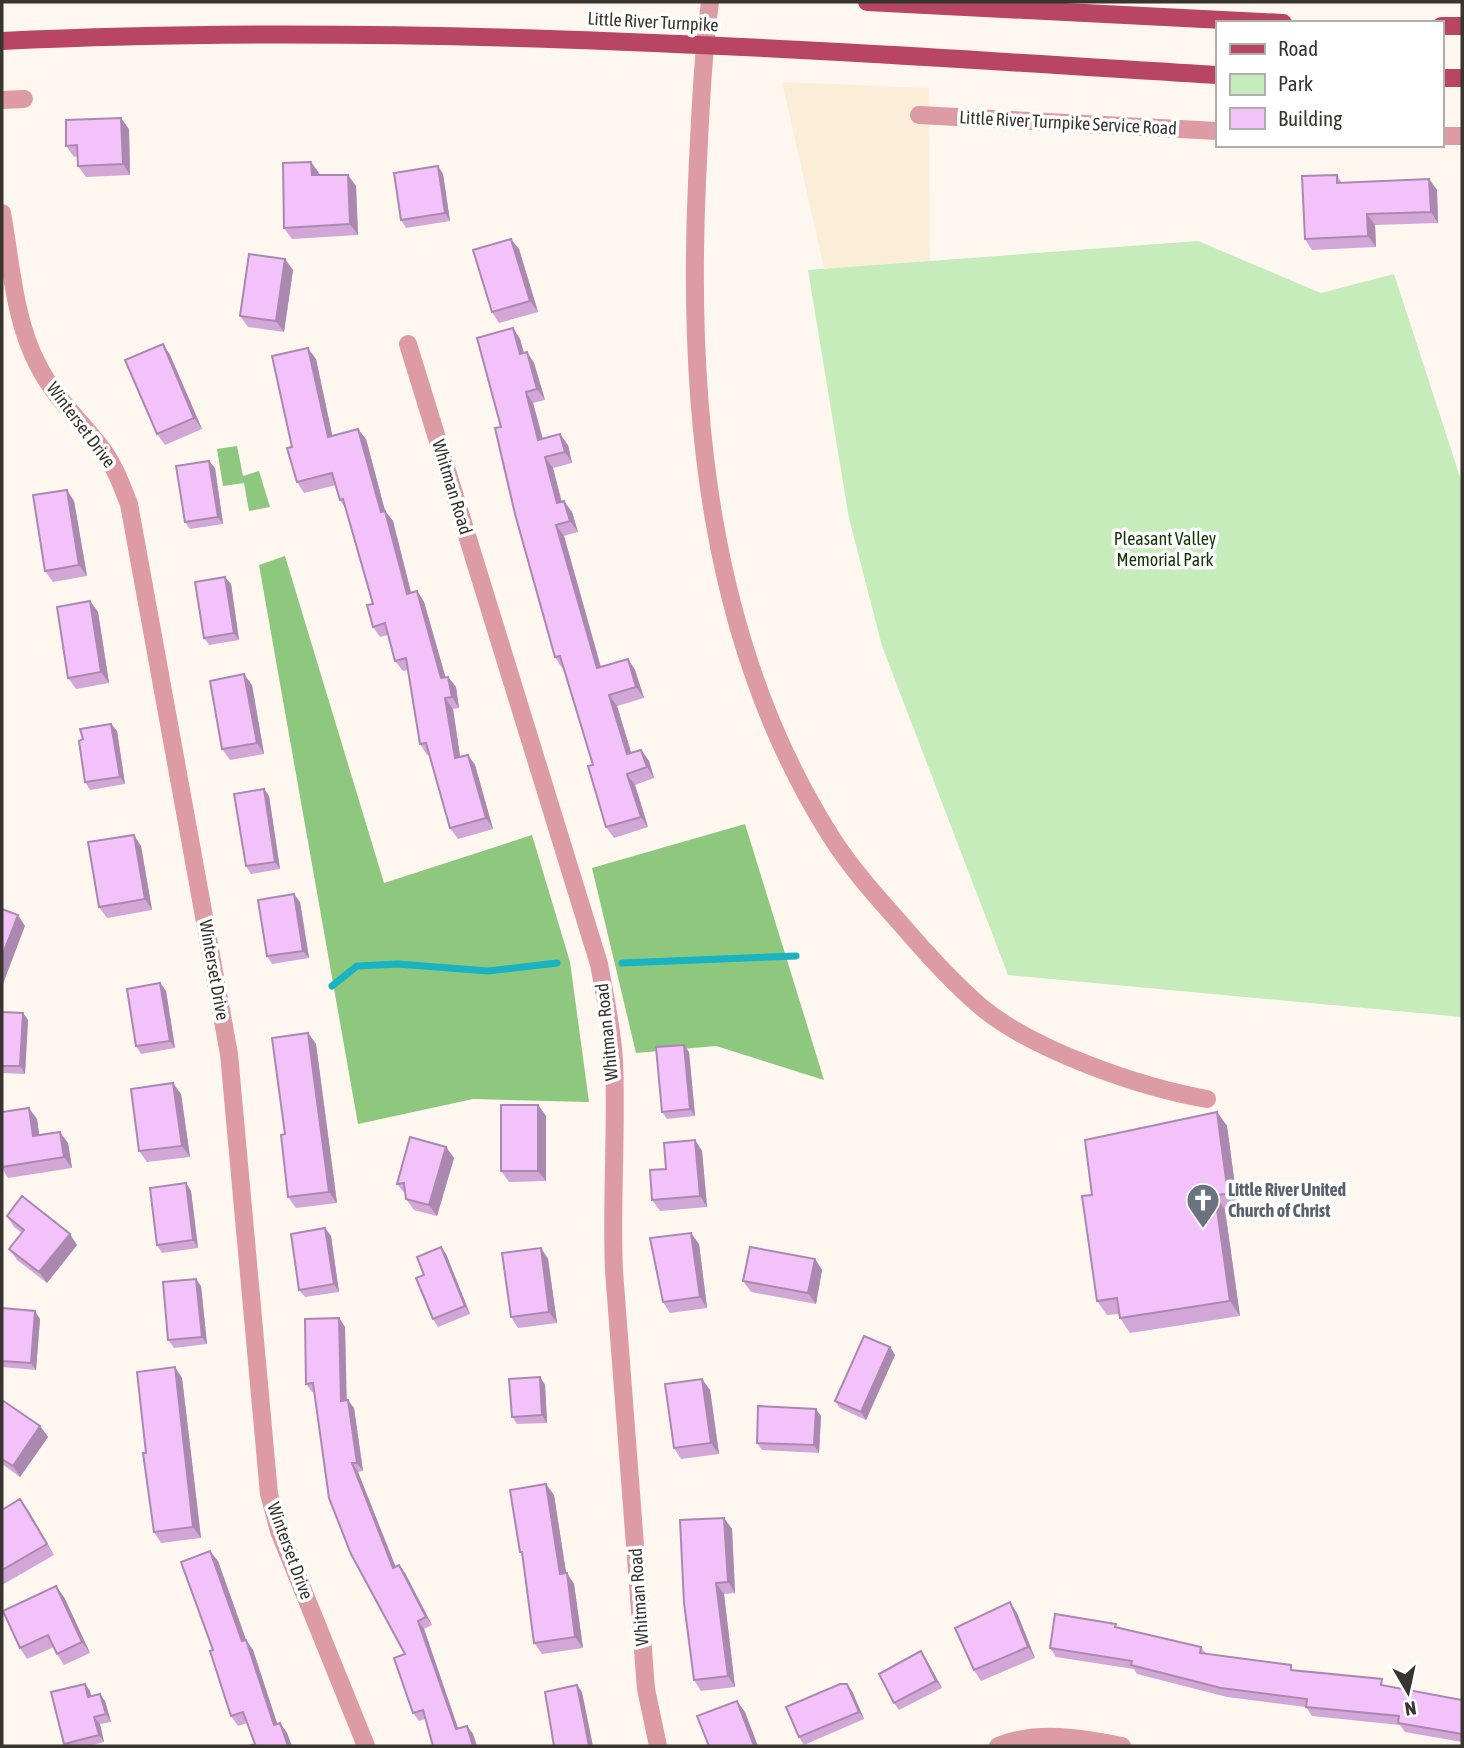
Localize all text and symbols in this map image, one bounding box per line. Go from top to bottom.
street label: Little River Turnpike [587,8,719,35]
legend [1216,21,1443,147]
text: Road [1278,36,1318,60]
text: Park [1278,71,1313,95]
street label: Little River Turnpike Service Road [959,106,1177,139]
text: Building [1278,106,1342,130]
street label: Winterset Drive [42,378,120,472]
street label: Whitman Road [428,437,477,537]
park label: Pleasant Valley Memorial Park [1114,528,1216,570]
street label: Winterset Drive [195,918,234,1022]
street label: Whitman Road [591,982,622,1082]
place label: Little River United Church of Christ [1228,1179,1346,1221]
church icon: Little River United Church of Christ [1184,1181,1222,1230]
street label: Winterset Drive [263,1500,318,1602]
street label: Whitman Road [625,1547,652,1647]
north arrow [1373,1657,1443,1727]
text: N [1403,1697,1418,1721]

